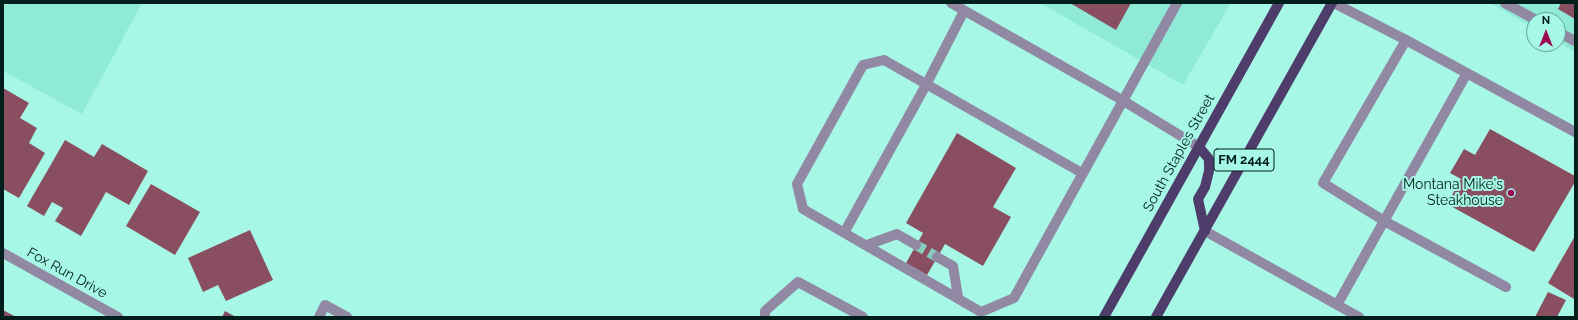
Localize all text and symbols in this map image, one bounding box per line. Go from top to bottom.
north arrow [1526,12,1566,52]
text: N [1542,14,1550,27]
street label: South Staples Street [1140,91,1218,215]
road number: FM 2444 [1214,149,1274,171]
place label: Montana Mike's Steakhouse [1403,177,1503,210]
marker: Montana Mike's Steakhouse [1506,188,1516,198]
street label: Fox Run Drive [24,244,110,302]

